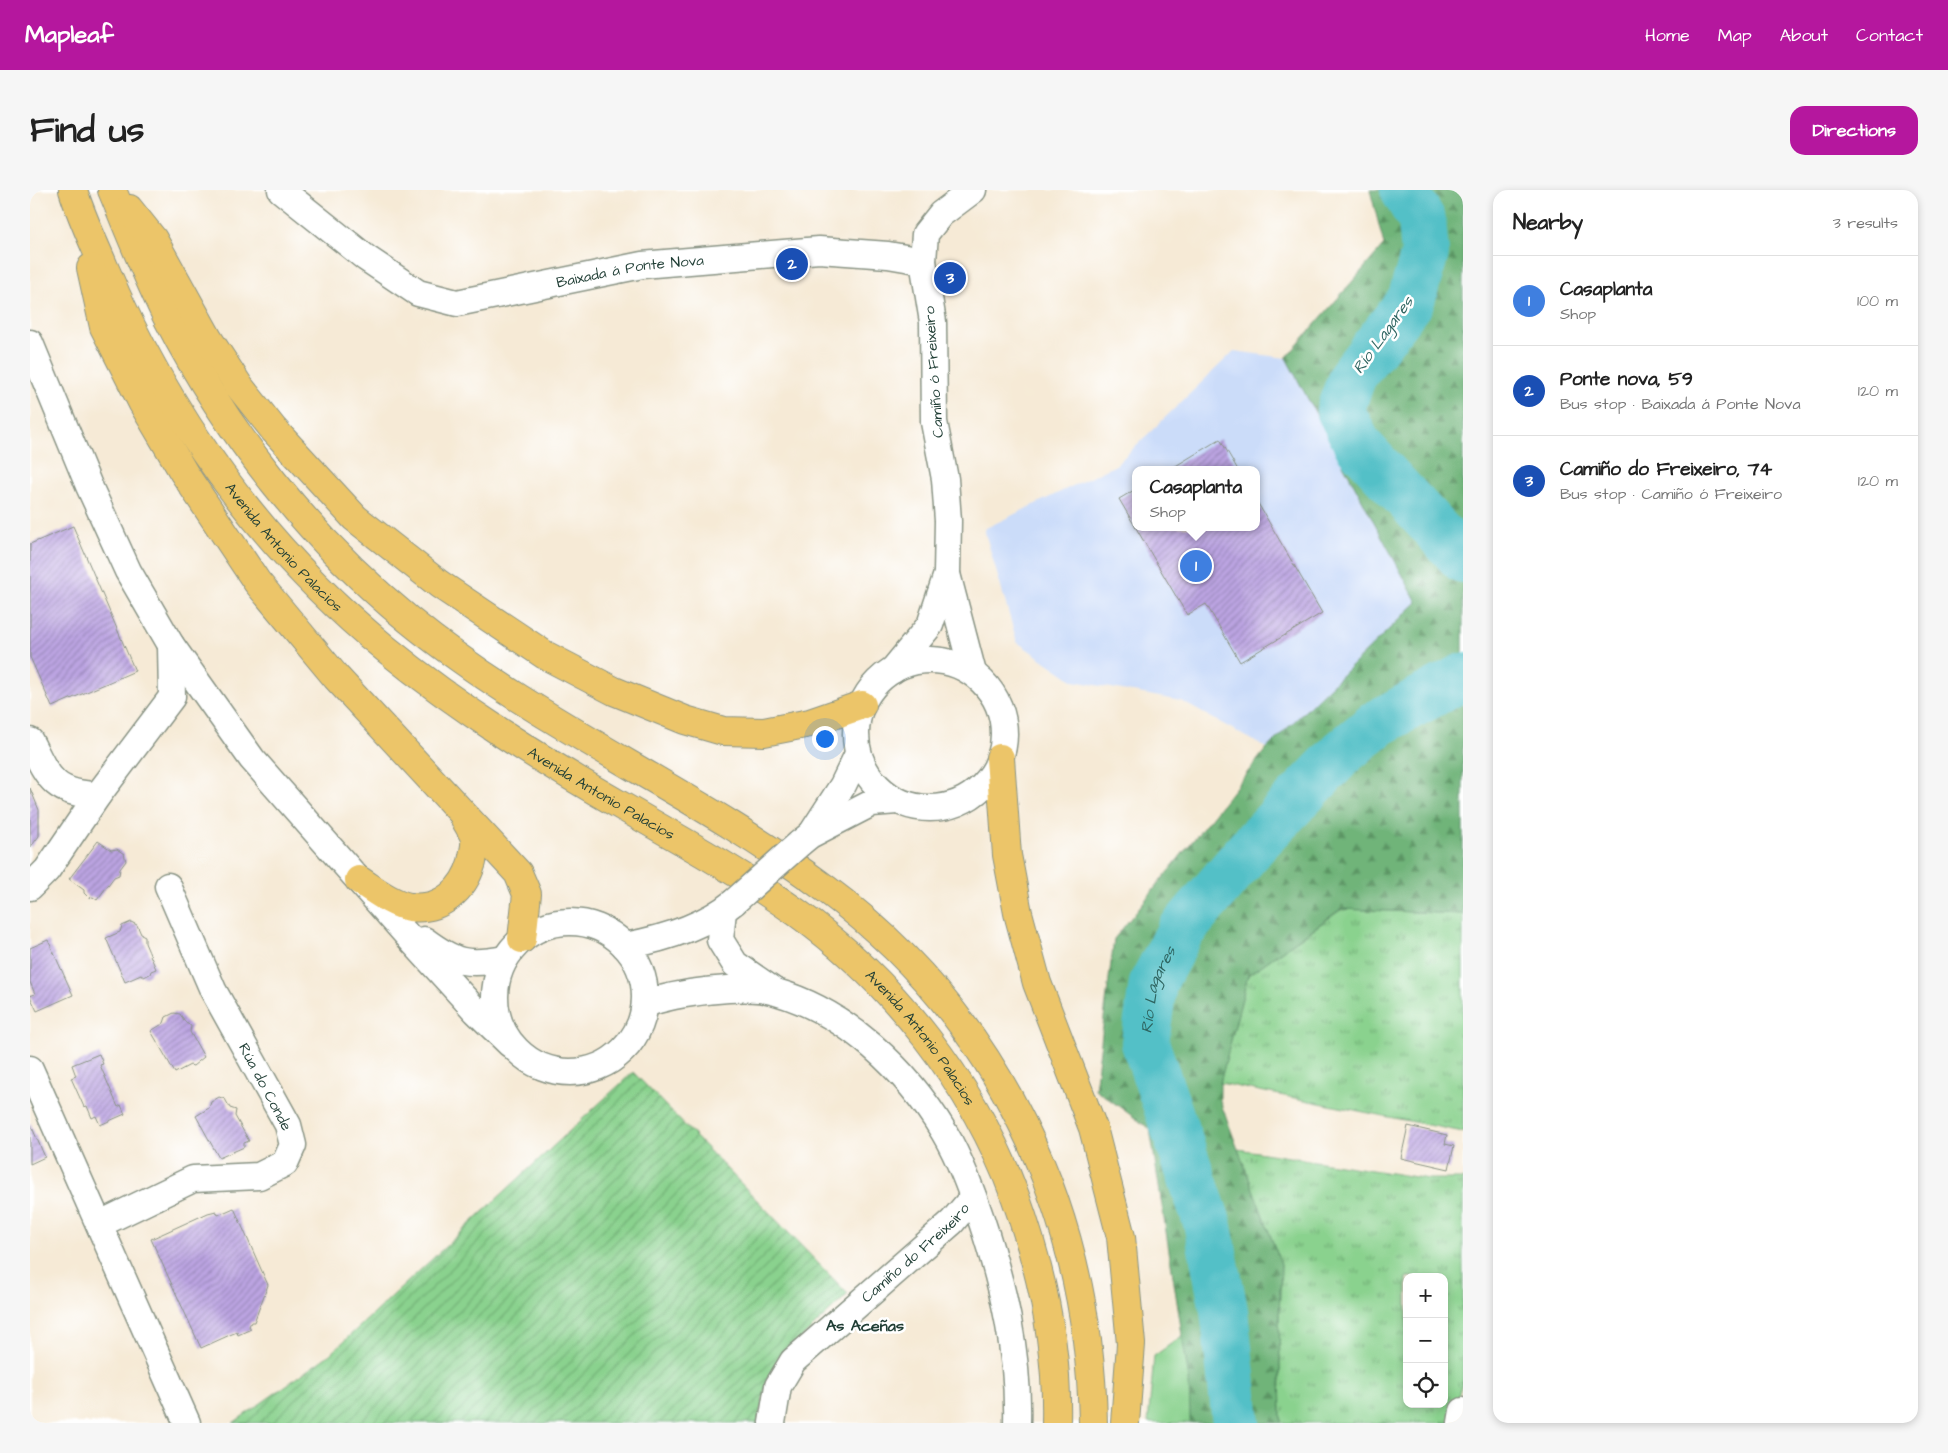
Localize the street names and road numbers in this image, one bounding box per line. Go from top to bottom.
street label: Baixada á Ponte Nova [554,249,705,293]
street label: Camiño ó Freixeiro [919,305,949,438]
street label: Avenida Antonio Palacios [220,478,348,617]
street label: Avenida Antonio Palacios [524,742,679,845]
street label: Avenida Antonio Palacios [861,965,980,1110]
street label: Rúa do Conde [233,1039,297,1135]
street label: Camiño do Freixeiro [857,1198,975,1307]

